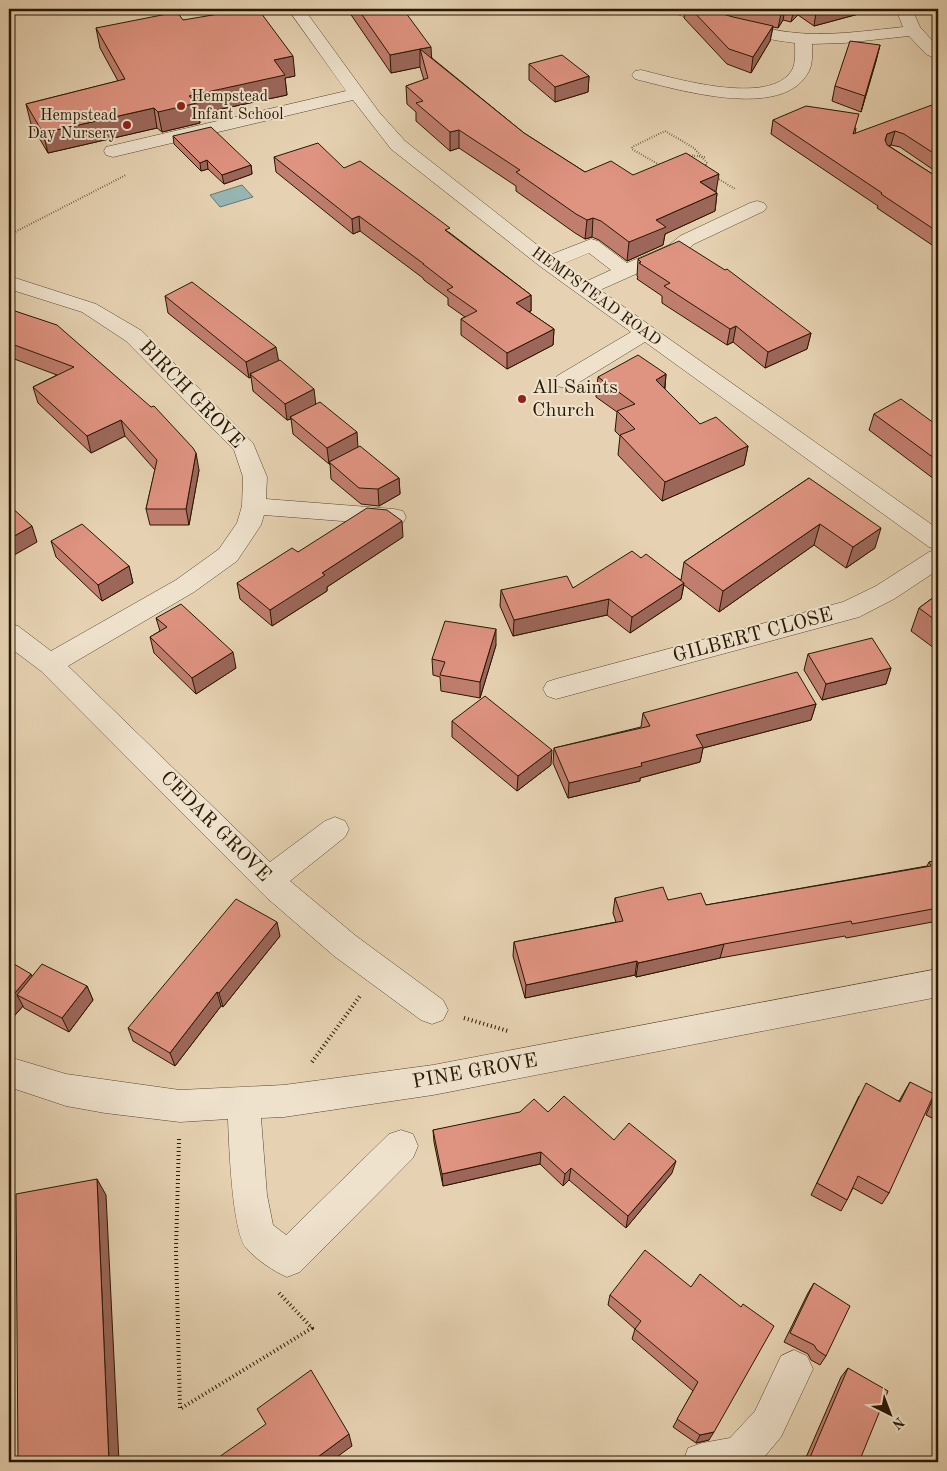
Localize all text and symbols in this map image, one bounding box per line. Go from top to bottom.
place label: Hempstead Infant School [191,89,284,123]
marker: Hempstead Infant School [175,100,187,112]
place label: Hempstead Day Nursery [27,108,118,142]
marker: Hempstead Day Nursery [121,119,133,131]
street label: HEMPSTEAD ROAD [528,245,664,349]
street label: BIRCH GROVE [135,337,247,453]
place label: All Saints Church [532,378,618,421]
marker: All Saints Church [516,393,528,405]
street label: GILBERT CLOSE [671,605,835,667]
street label: CEDAR GROVE [156,768,274,886]
street label: PINE GROVE [411,1051,539,1093]
north arrow [864,1388,914,1438]
text: N [889,1414,907,1432]

